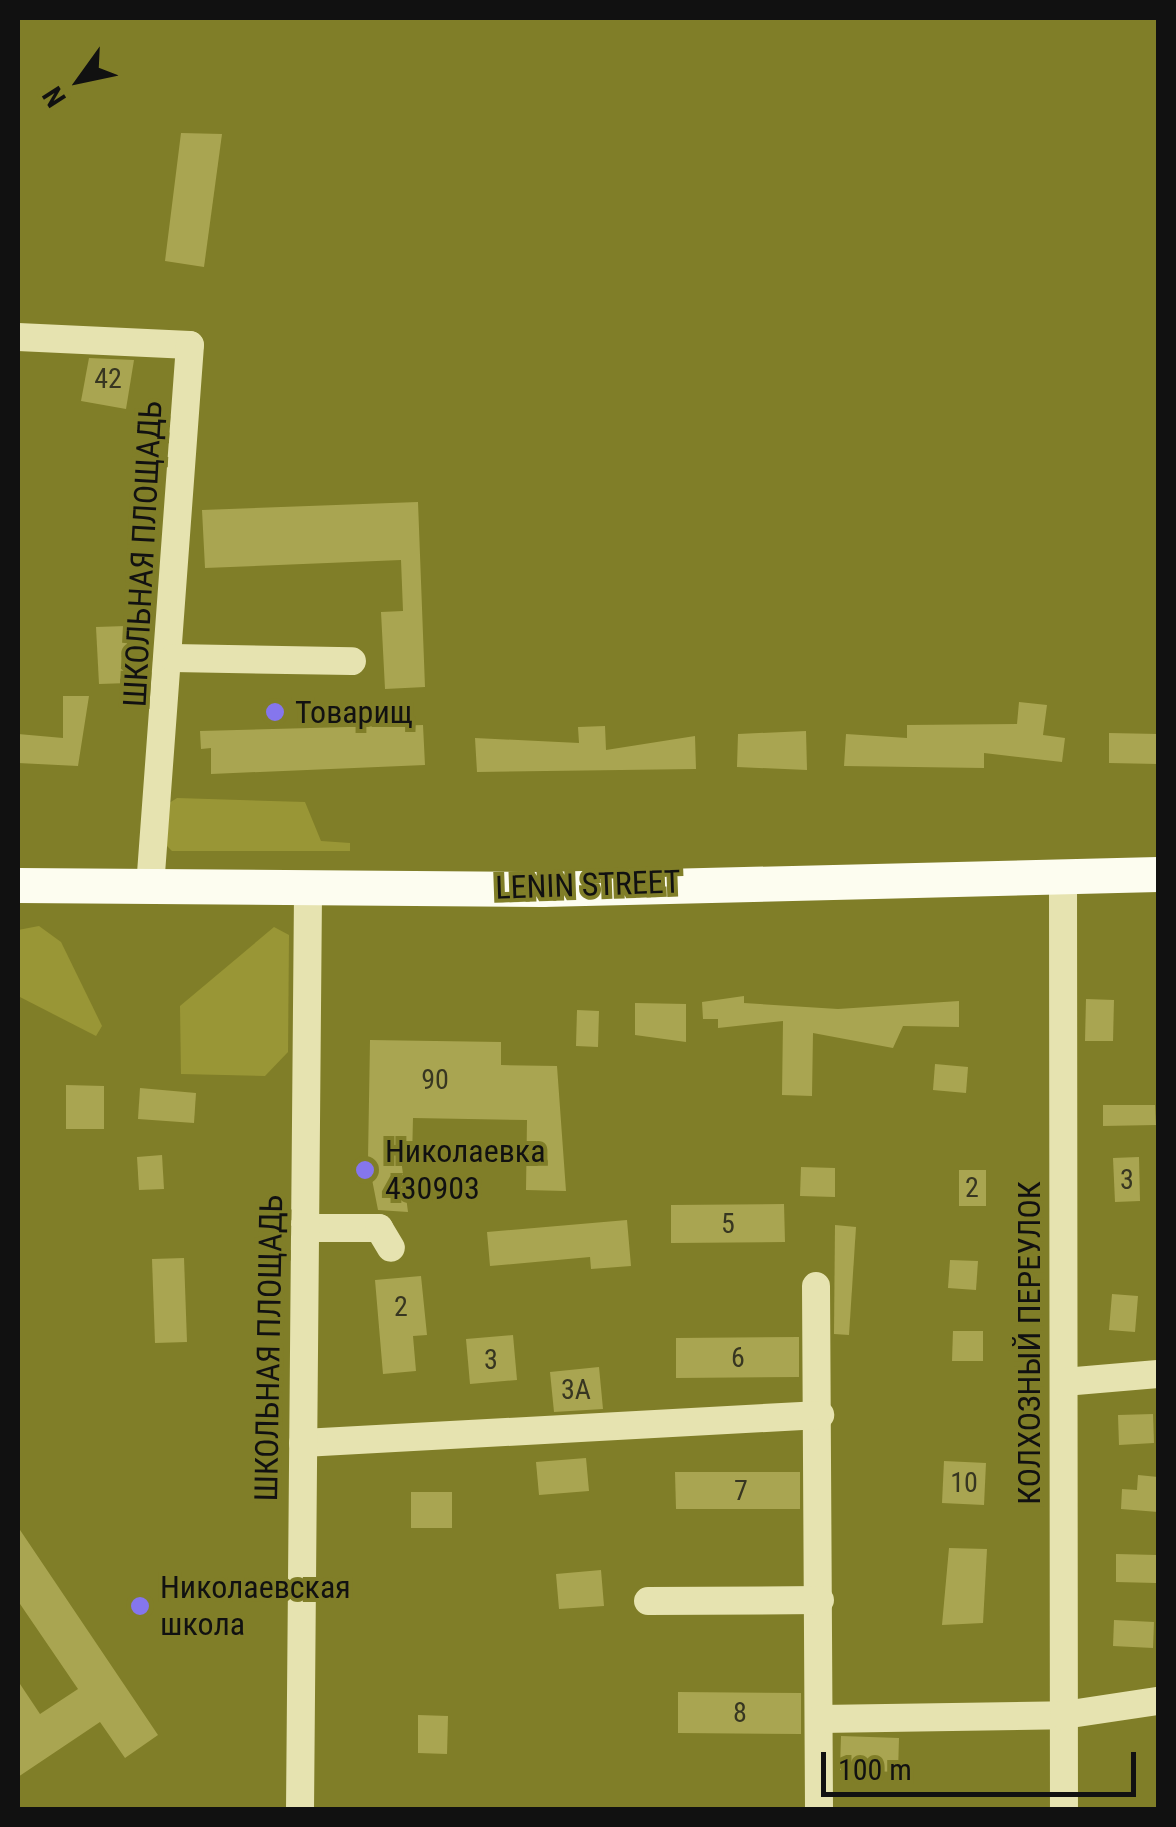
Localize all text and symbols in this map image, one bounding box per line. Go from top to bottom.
north arrow [30,30,130,130]
text: N [36,80,73,113]
house number: 42 [94,362,122,396]
street label: ШКОЛЬНАЯ ПЛОЩАДЬ [116,400,170,708]
place label: Товарищ [295,693,413,731]
marker: Товарищ [264,701,286,723]
street label: LENIN STREET [495,863,681,907]
house number: 90 [421,1063,449,1097]
place label: Николаевка 430903 [385,1133,545,1208]
marker: Николаевка 430903 [354,1159,376,1181]
house number: 3 [1120,1163,1134,1197]
house number: 2 [965,1171,979,1205]
street label: КОЛХОЗНЫЙ ПЕРЕУЛОК [1010,1181,1048,1505]
street label: ШКОЛЬНАЯ ПЛОЩАДЬ [247,1194,291,1502]
house number: 5 [721,1207,735,1241]
house number: 2 [394,1290,408,1324]
house number: 6 [731,1341,745,1375]
house number: 3 [484,1343,498,1377]
house number: 3А [561,1373,591,1407]
house number: 10 [950,1466,978,1500]
house number: 7 [734,1474,748,1508]
place label: Николаевская школа [160,1569,351,1644]
marker: Николаевская школа [129,1595,151,1617]
house number: 8 [733,1696,747,1730]
scale bar [826,1732,1141,1794]
text: 100 m [838,1752,912,1787]

